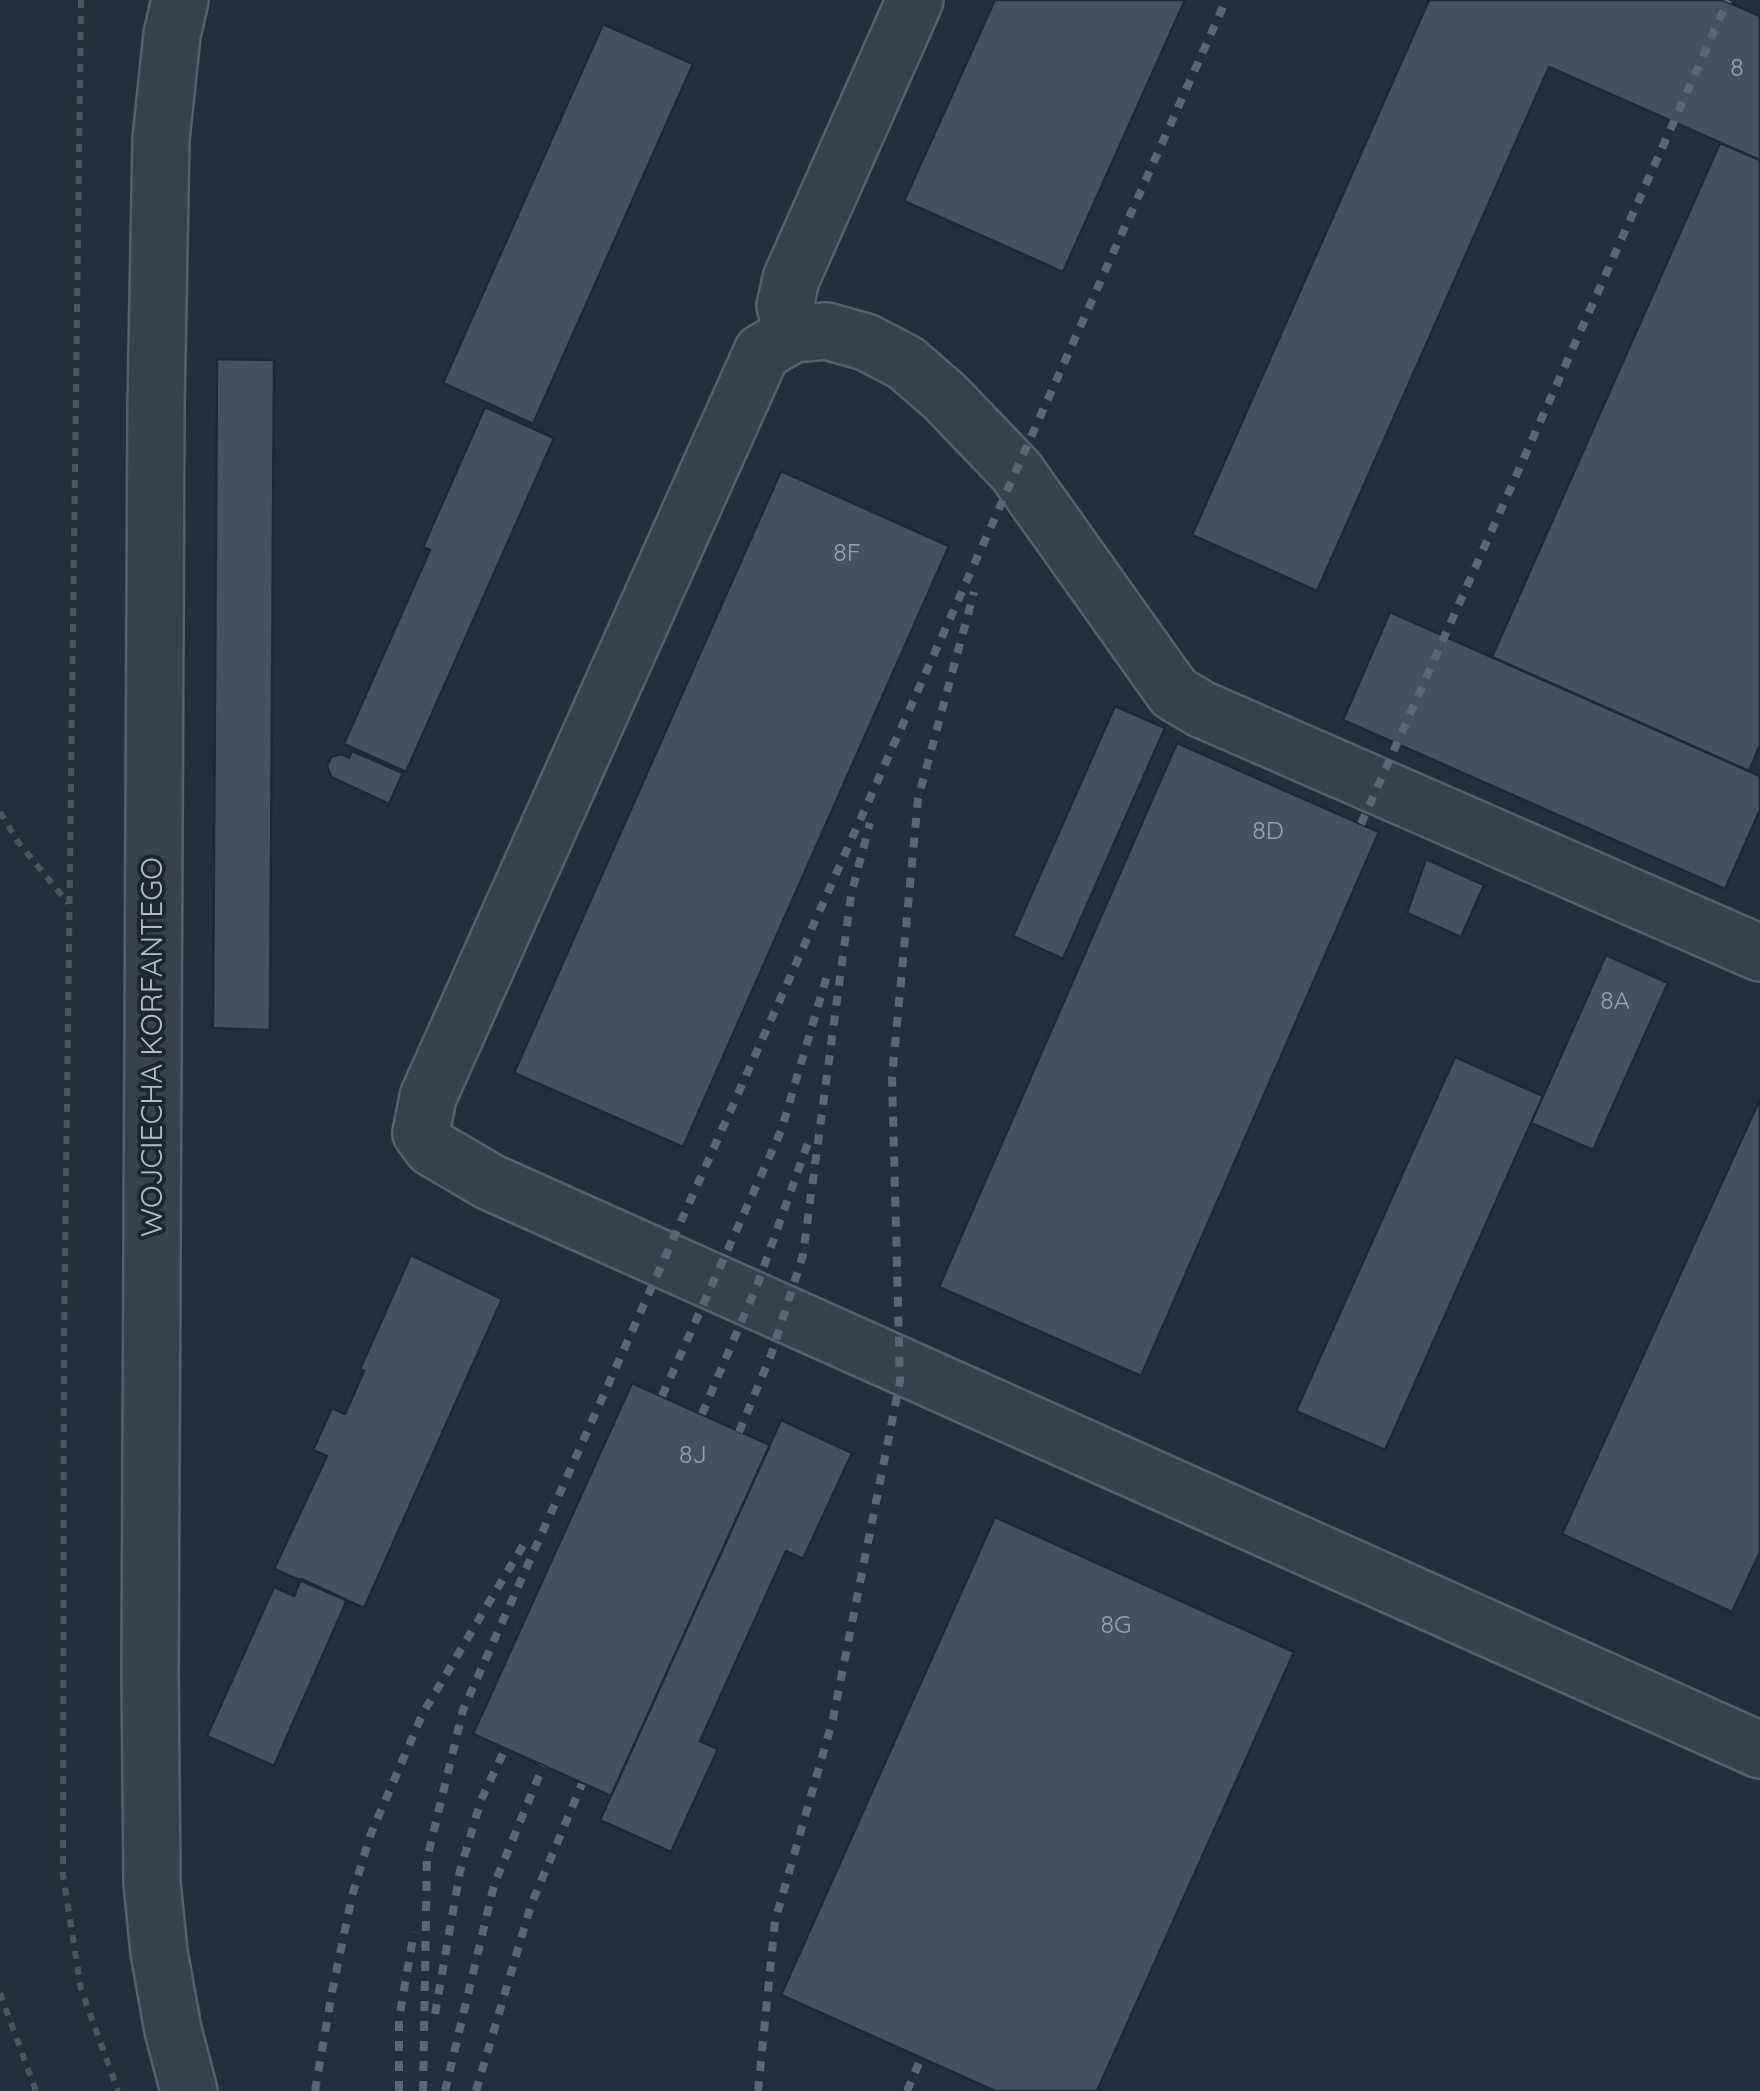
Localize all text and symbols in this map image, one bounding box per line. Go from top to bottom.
house number: 8 [1730,53,1744,83]
house number: 8F [833,538,861,568]
house number: 8D [1252,816,1284,846]
street label: WOJCIECHA KORFANTEGO [135,857,171,1237]
house number: 8A [1600,986,1630,1016]
house number: 8J [679,1440,707,1470]
house number: 8G [1101,1610,1131,1640]

